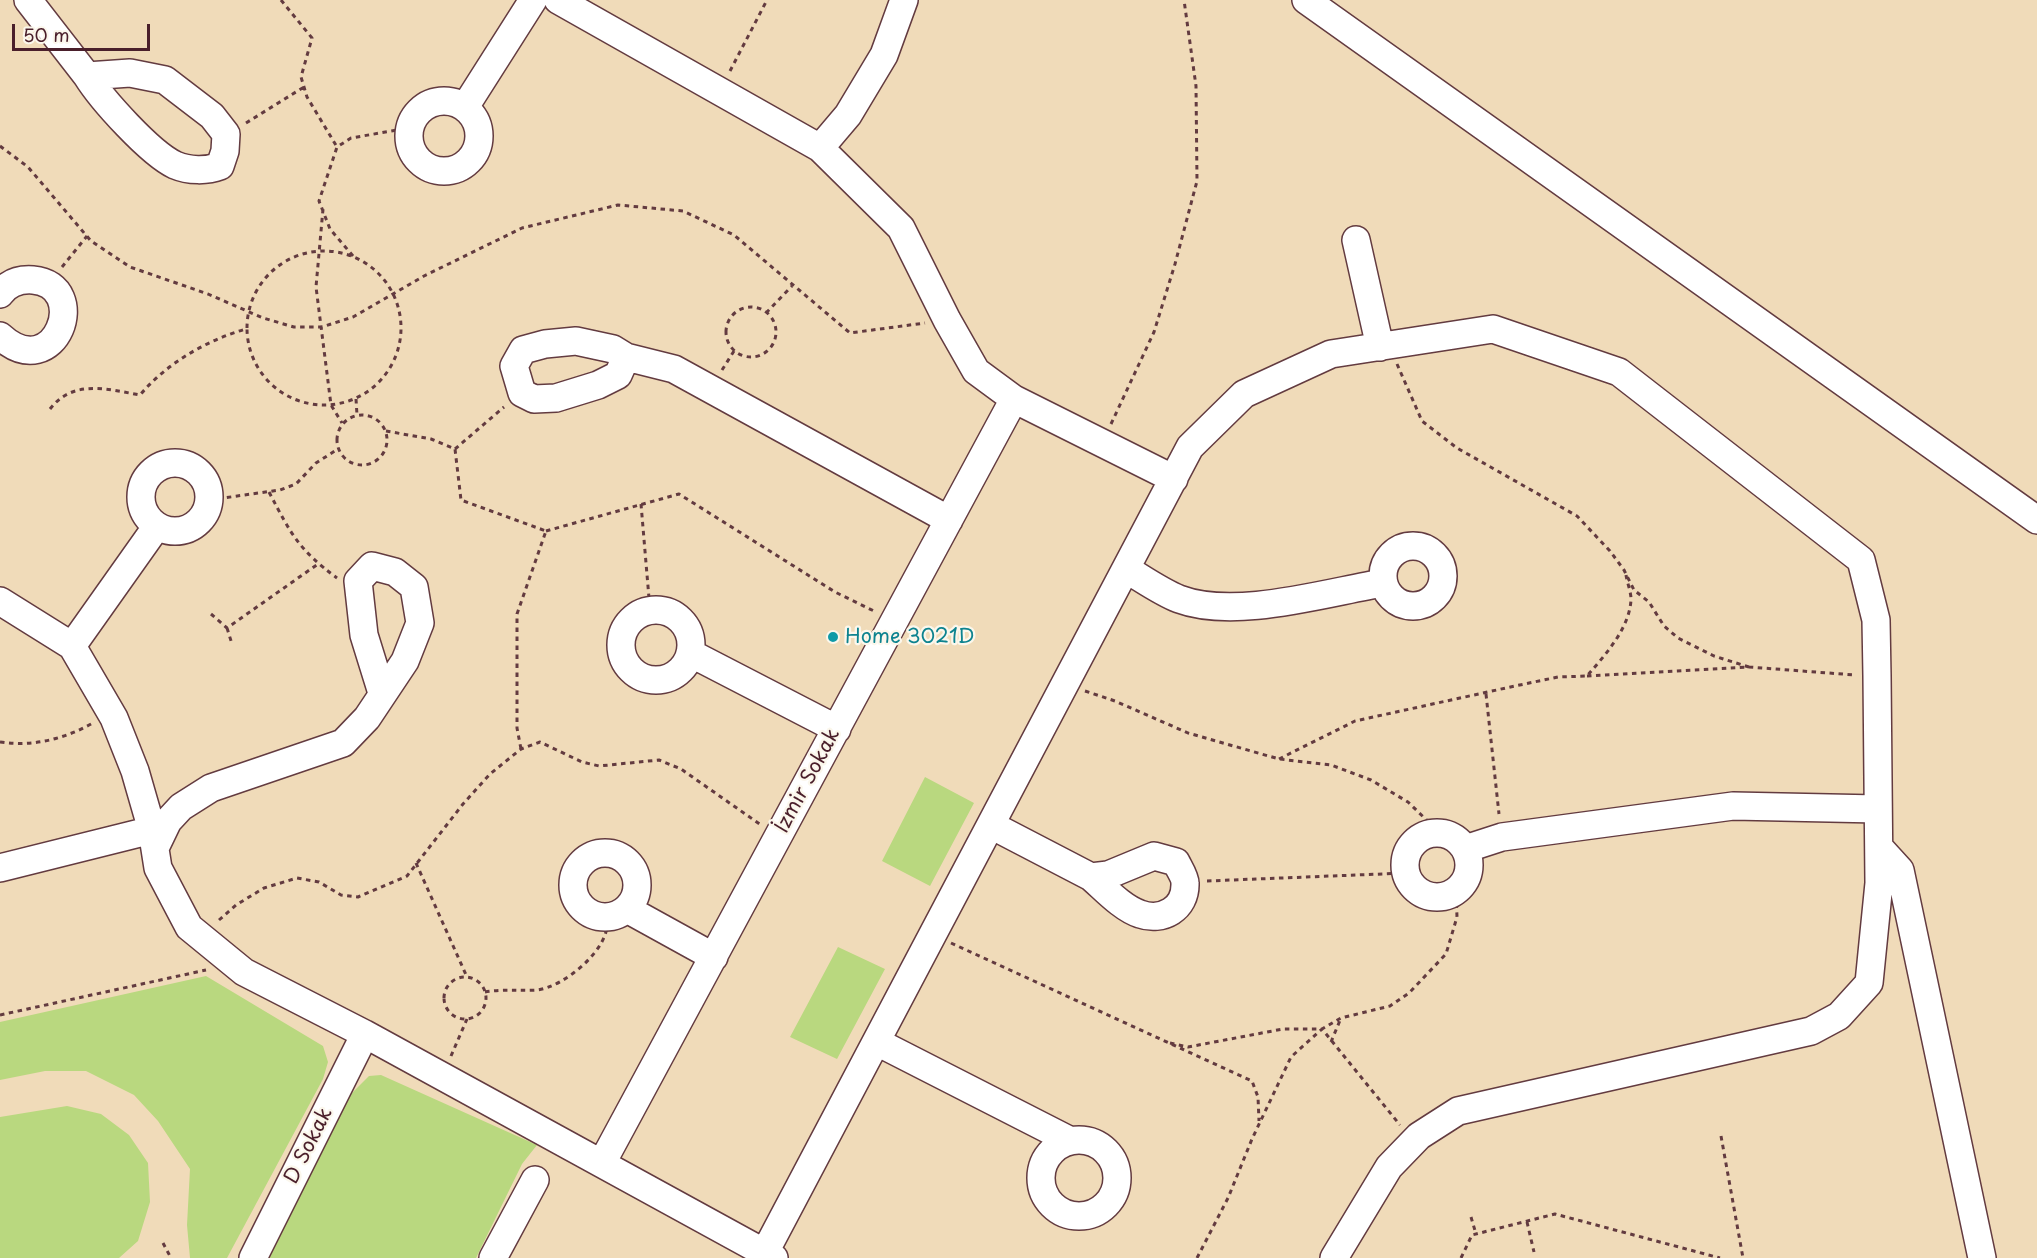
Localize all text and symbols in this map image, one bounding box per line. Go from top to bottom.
scale bar [15,12,153,50]
text: 50 m [23,21,70,48]
place label: Home 3021D [845,625,975,649]
marker: Home 3021D [826,630,840,644]
street label: İzmir Sokak [770,725,846,837]
street label: D Sokak [280,1104,338,1188]

